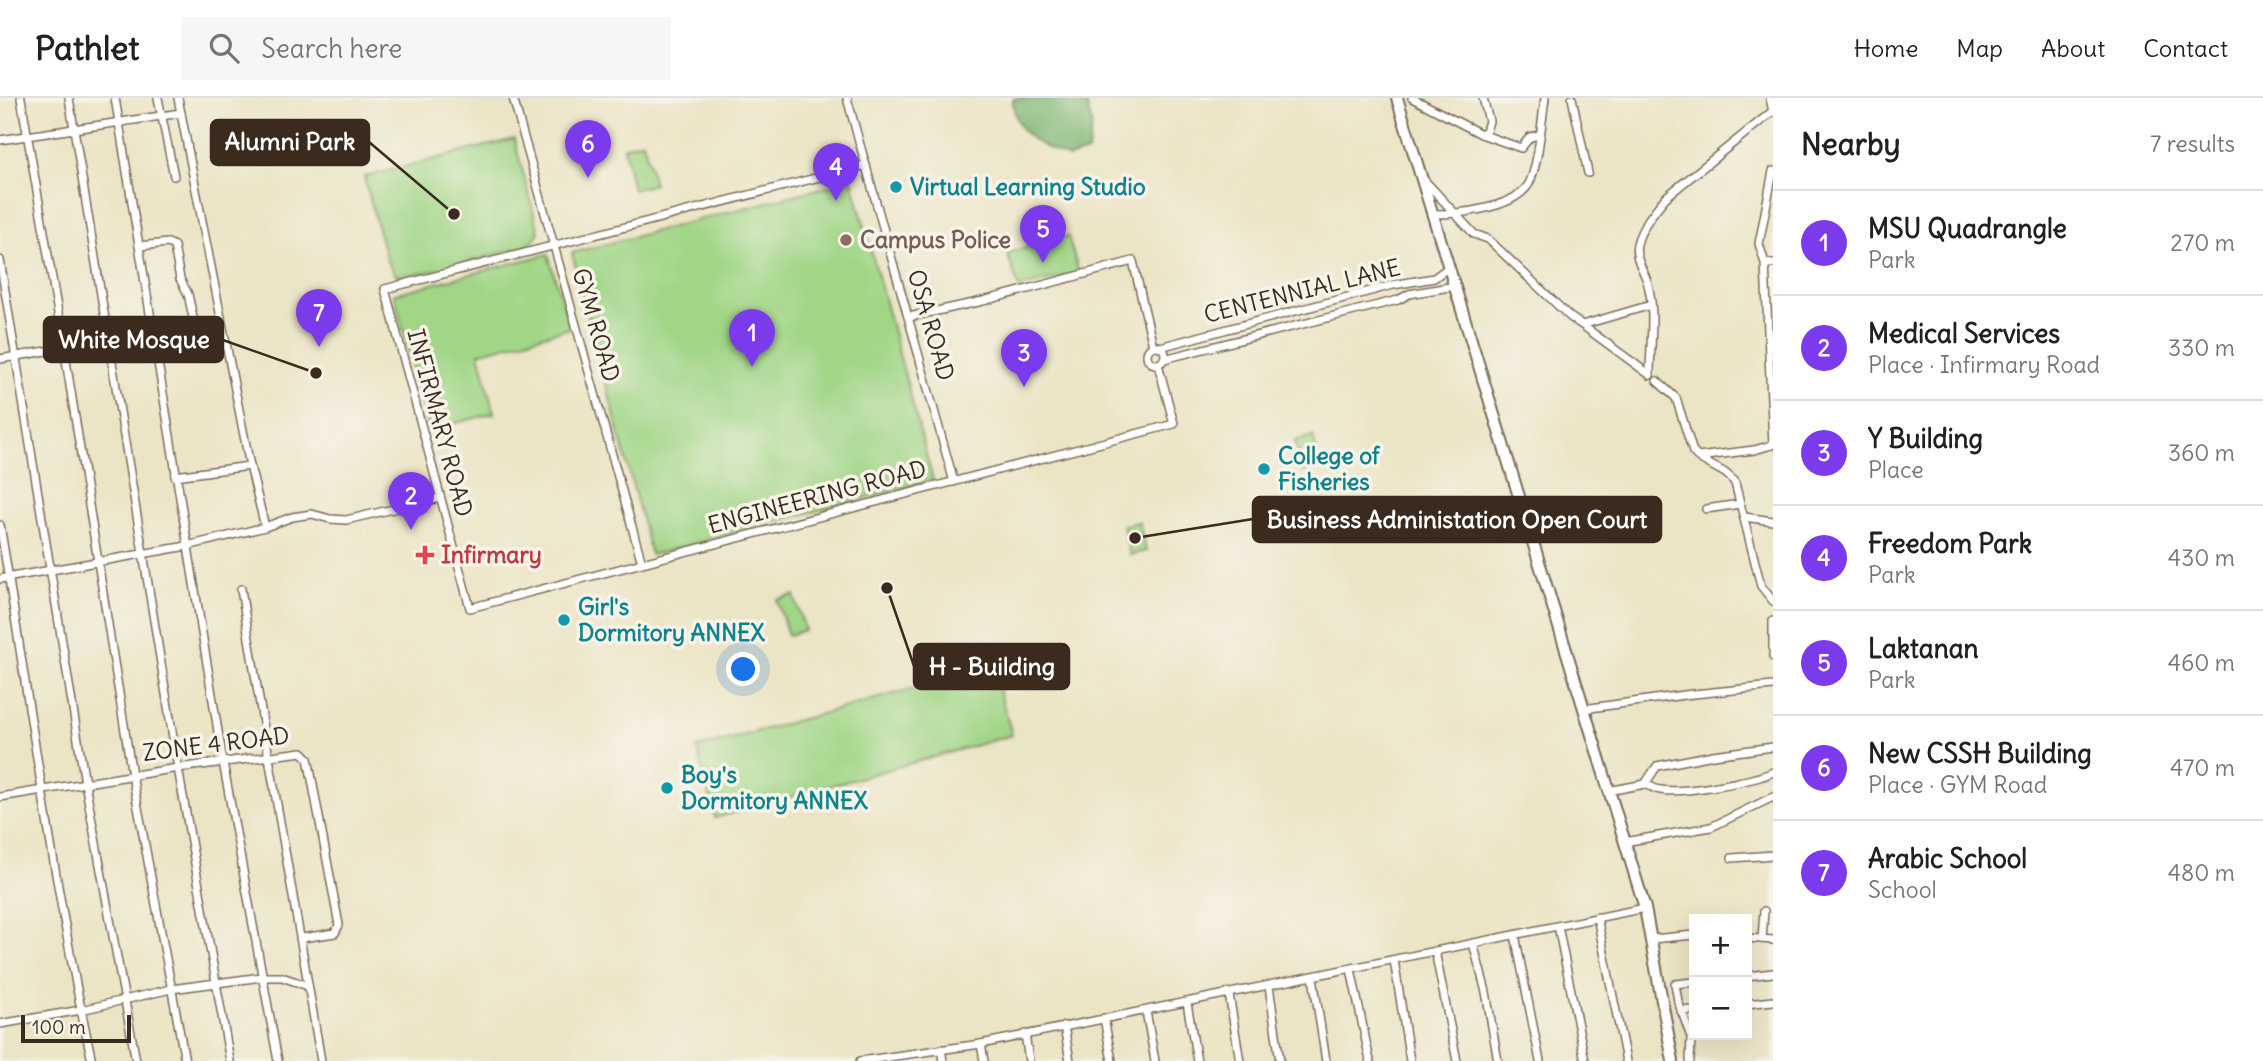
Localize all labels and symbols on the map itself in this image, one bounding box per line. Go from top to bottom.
callout: Alumni Park [211,120,369,165]
pin: 6 [565,120,611,178]
text: Alumni Park [225,126,355,156]
pin: 4 [813,143,859,201]
place label: Virtual Learning Studio [910,172,1146,201]
marker: Virtual Learning Studio [888,179,904,195]
pin: 5 [1020,205,1066,263]
place label: Campus Police [860,225,1011,254]
marker: Campus Police [838,232,854,248]
street label: CENTENNIAL LANE [1201,252,1403,329]
street label: GYM ROAD [566,265,627,385]
street label: OSA ROAD [902,266,961,384]
pin: 7 [296,289,342,347]
pin: 1 [729,309,775,367]
callout: White Mosque [44,317,223,362]
text: White Mosque [58,324,210,354]
street label: INFIRMARY ROAD [401,326,479,520]
pin: 3 [1001,329,1047,387]
place label: College of Fisheries [1278,441,1381,496]
street label: ENGINEERING ROAD [705,453,929,540]
marker: College of Fisheries [1256,461,1272,477]
pin: 2 [388,472,434,530]
callout: Business Administation Open Court [1253,497,1661,542]
text: Business Administation Open Court [1267,504,1648,534]
place label: Infirmary [441,540,542,569]
marker: Infirmary [415,545,435,565]
place label: Girl's Dormitory ANNEX [578,592,766,647]
marker: Girl's Dormitory ANNEX [556,612,572,628]
callout: H - Building [914,644,1069,689]
text: H - Building [929,651,1055,681]
your location [726,652,760,686]
street label: ZONE 4 ROAD [141,720,291,767]
place label: Boy's Dormitory ANNEX [681,760,869,815]
marker: Boy's Dormitory ANNEX [659,780,675,796]
scale bar [21,1012,131,1044]

